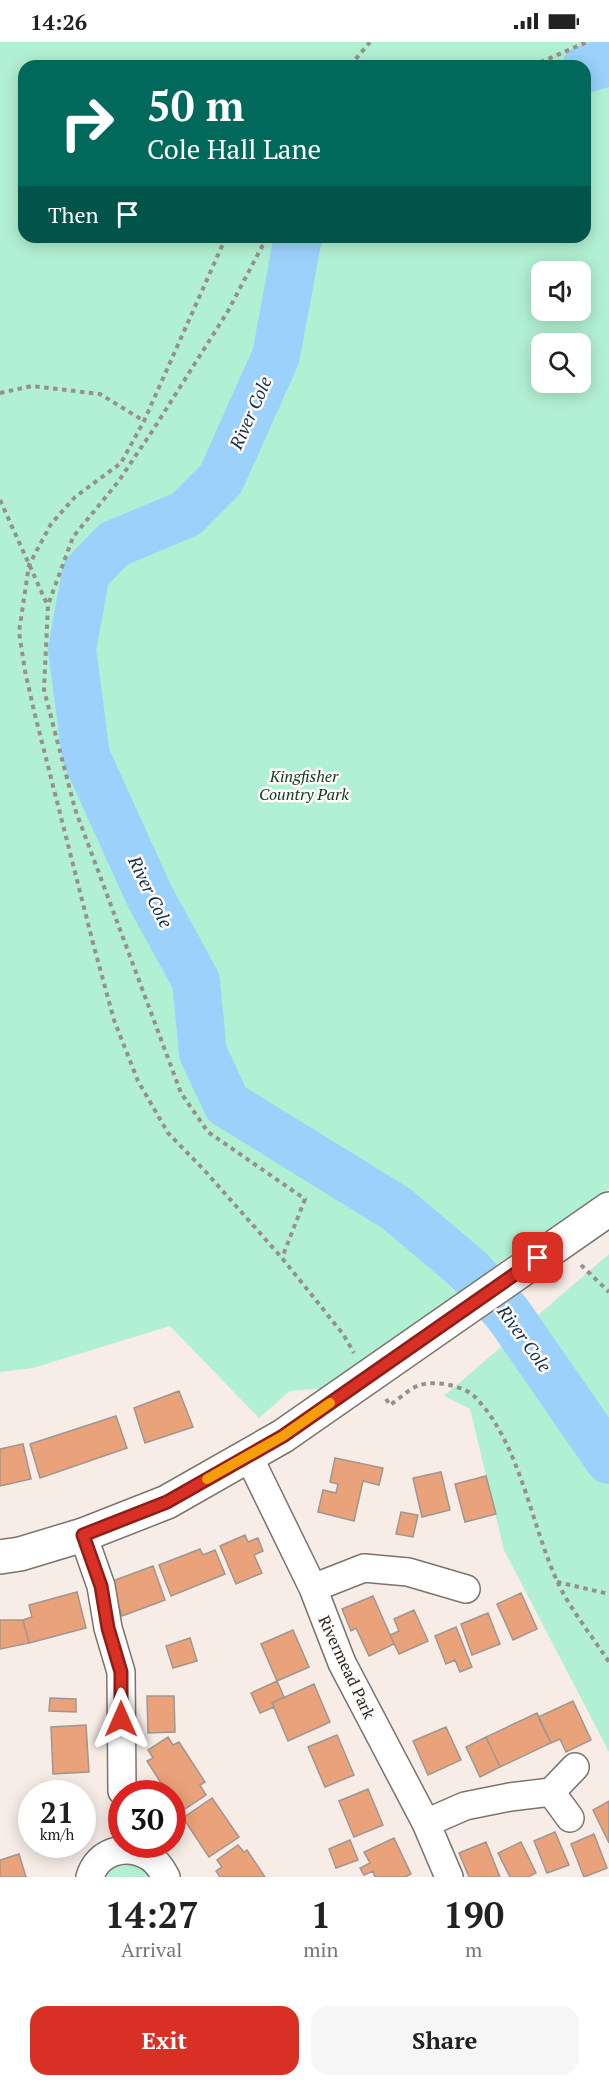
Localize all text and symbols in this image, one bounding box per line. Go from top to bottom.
text: 14:26 [30,7,87,36]
text: 50 m [147,77,245,133]
icon: right [48,84,126,162]
text: Cole Hall Lane [147,131,321,167]
icon: arrive [111,198,144,231]
text: Then [48,200,99,229]
map controls [531,261,591,393]
button: sound [531,261,591,321]
button: search [531,333,591,393]
water label: River Cole [223,373,277,454]
park label: Kingfisher Country Park [259,765,349,805]
water label: River Cole [123,851,179,931]
pin [512,1232,563,1283]
icon: arrive [521,1241,554,1274]
water label: River Cole [492,1299,557,1377]
street label: Rivermead Park [313,1612,381,1723]
position arrow [89,1687,153,1751]
speed limit sign: 30 [108,1780,186,1858]
text: 21 [40,1792,74,1832]
text: km/h [40,1824,74,1844]
text: 14:27 [105,1891,198,1938]
text: 1 [311,1891,331,1938]
text: 190 [443,1891,504,1938]
text: Arrival [121,1936,182,1963]
text: min [303,1936,338,1963]
text: m [465,1936,482,1963]
button: Exit [30,2006,299,2075]
button: Share [311,2006,579,2075]

